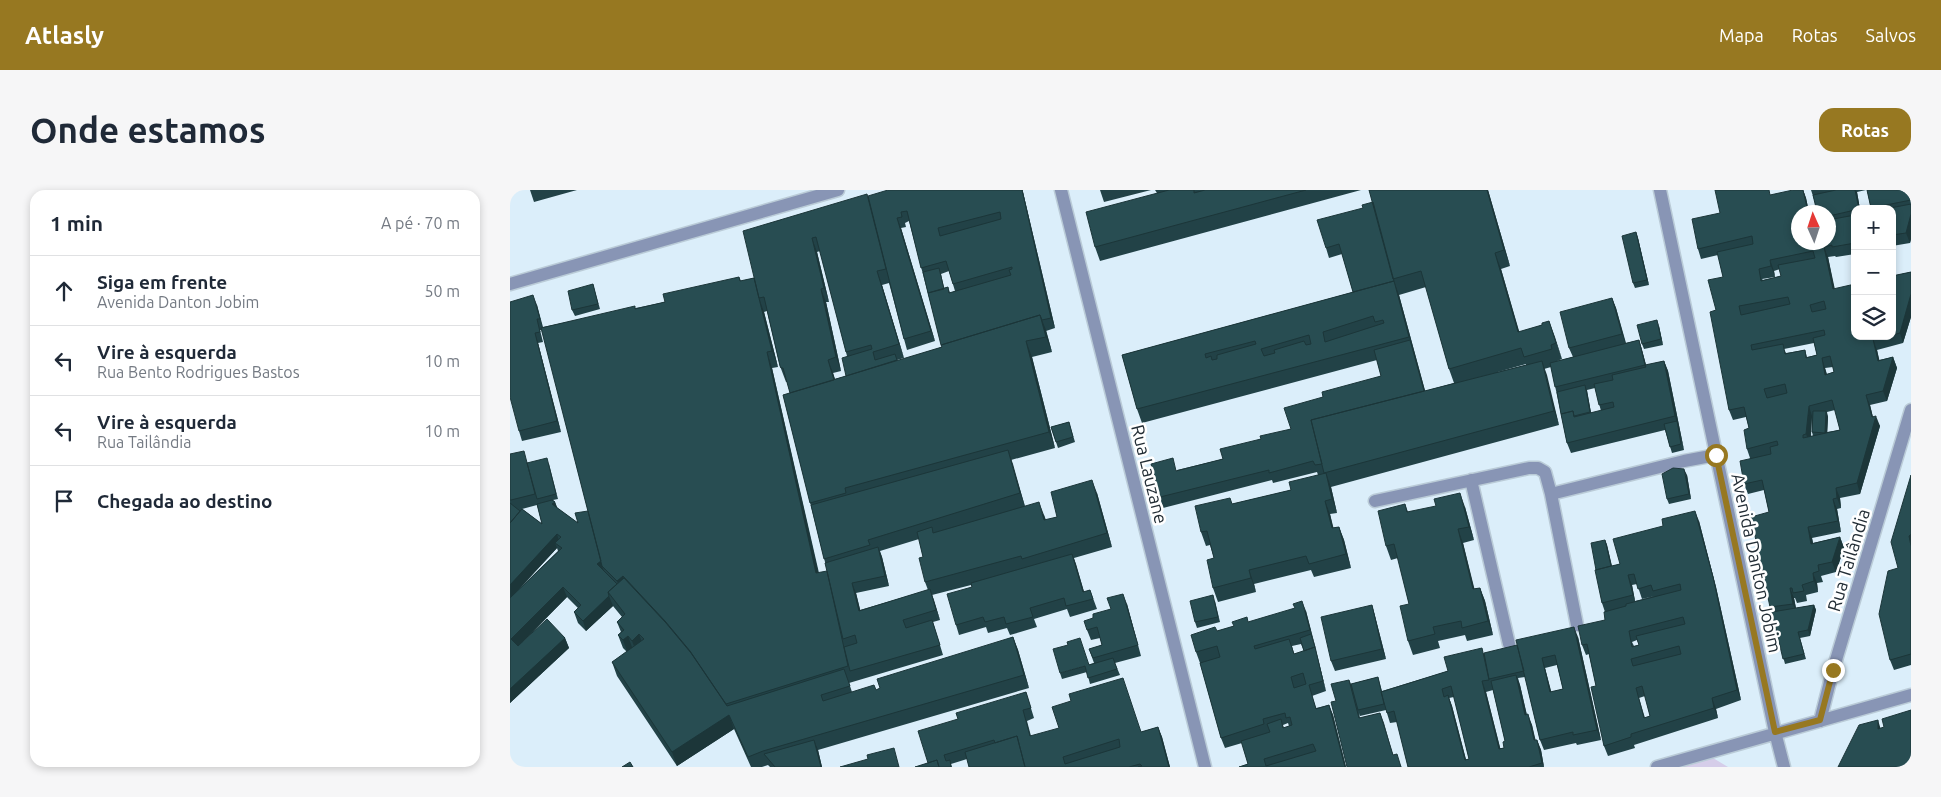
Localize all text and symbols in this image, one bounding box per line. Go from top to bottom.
text: Atlasly [25,22,104,49]
text: Mapa [1719,25,1764,45]
text: Rotas [1792,25,1838,45]
text: Salvos [1866,25,1916,45]
button: Rotas [1819,108,1911,152]
text: Onde estamos [30,110,265,150]
north arrow [1791,205,1836,250]
map controls [1851,205,1896,340]
button: + [1851,205,1896,250]
text: 1 min [50,211,103,235]
text: A pé · 70 m [381,214,460,232]
button: − [1851,250,1896,295]
text: Siga em frente [97,271,227,293]
icon: ahead [50,277,78,305]
text: 50 m [424,282,460,300]
text: Avenida Danton Jobim [97,293,259,311]
button: layers [1851,295,1896,340]
text: Vire à esquerda [97,341,237,363]
icon: left [50,347,78,375]
text: 10 m [424,352,460,370]
text: Rua Bento Rodrigues Bastos [97,363,300,381]
text: Vire à esquerda [97,411,237,433]
icon: left [50,417,78,445]
text: 10 m [424,422,460,440]
street label: Rua Lauzane [1128,422,1172,526]
text: Rua Tailândia [97,433,191,451]
route start [1705,444,1728,467]
street label: Avenida Danton Jobim [1728,472,1786,654]
icon: arrive [50,487,78,515]
text: Chegada ao destino [97,490,273,512]
street label: Rua Tailândia [1823,506,1873,614]
route end [1822,659,1845,682]

